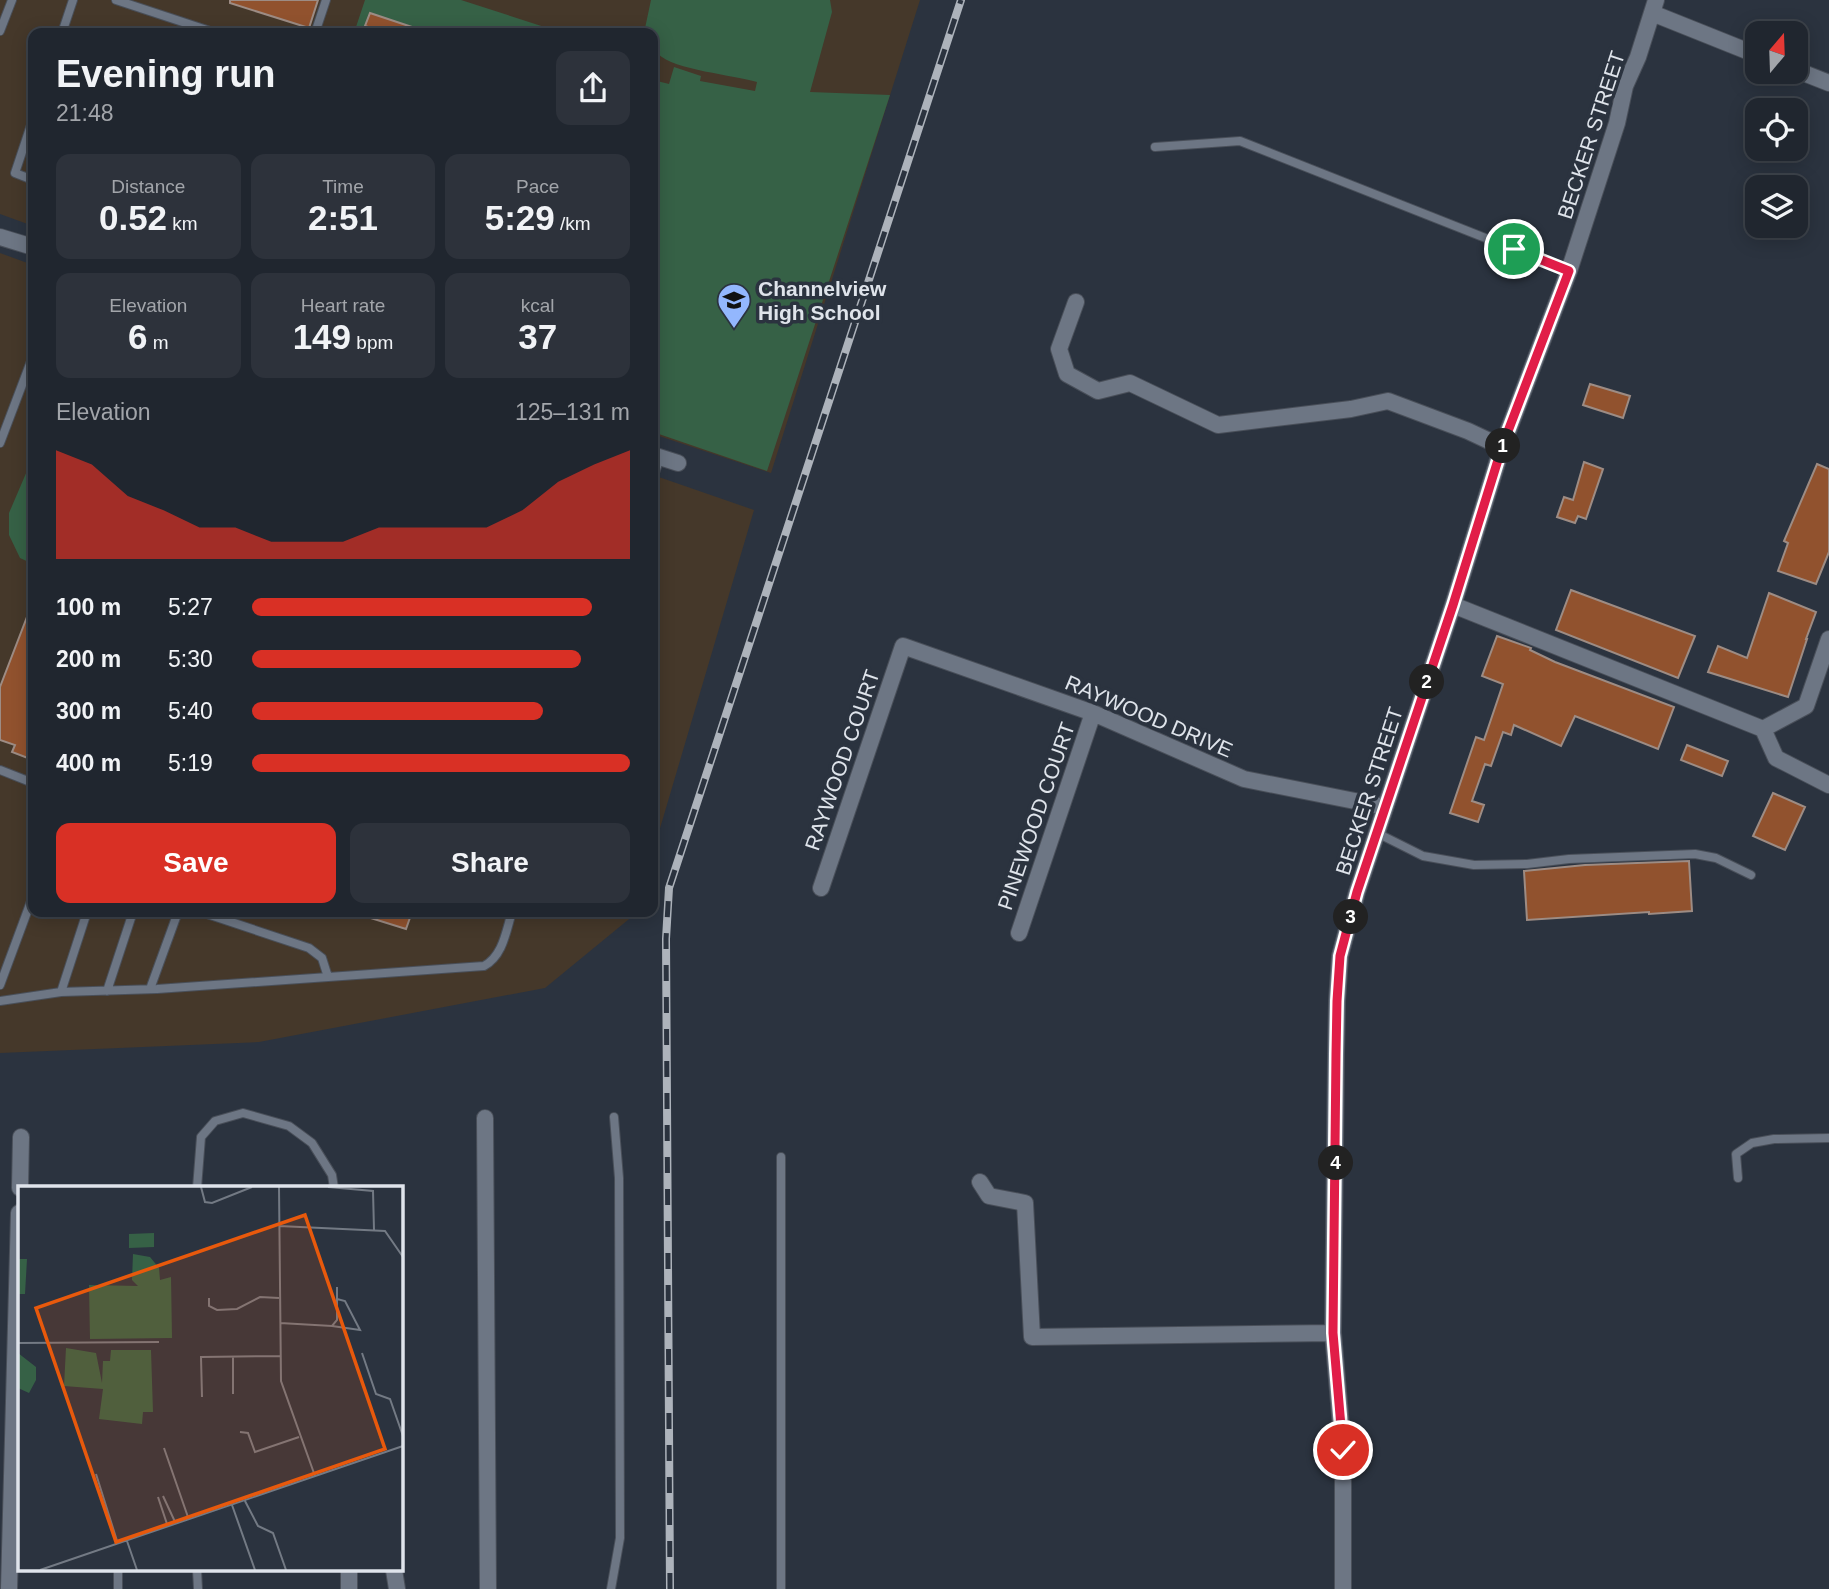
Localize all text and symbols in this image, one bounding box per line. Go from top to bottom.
north arrow [1745,21,1808,84]
map controls [1745,21,1808,238]
street label: BECKER STREET [1553,48,1629,222]
button: share [556,51,630,125]
text: Evening run [56,53,276,95]
button: locate [1745,98,1808,161]
text: 21:48 [56,100,114,126]
button: layers [1745,175,1808,238]
text: Distance [111,176,185,197]
text: Time [322,176,364,197]
text: Pace [516,176,559,197]
text: 0.52 [99,198,167,237]
text: 2:51 [308,198,378,237]
text: 5:29 [485,198,555,237]
text: km [167,213,198,234]
text: /km [555,213,591,234]
pin [1484,219,1544,279]
icon: arrive [1495,230,1533,268]
place label: Channelview High School [758,277,887,324]
school or university icon: Channelview High School [715,281,753,330]
text: Elevation [109,295,187,316]
text: Heart rate [301,295,385,316]
text: kcal [521,295,555,316]
text: 6 [128,317,148,356]
text: 149 [293,317,351,356]
text: 37 [518,317,557,356]
text: m [148,332,169,353]
text: bpm [351,332,393,353]
text: Elevation [56,399,151,425]
text: 125–131 m [515,399,630,425]
pin: 1 [1486,428,1520,464]
text: 1 [1497,435,1508,456]
text: 100 m [56,594,121,620]
text: 5:27 [168,594,213,620]
text: 200 m [56,646,121,672]
text: 5:30 [168,646,213,672]
pin: 2 [1410,664,1444,700]
street label: RAYWOOD COURT [800,667,884,853]
street label: RAYWOOD DRIVE [1062,670,1236,762]
text: 2 [1421,671,1432,692]
text: 300 m [56,698,121,724]
text: 5:40 [168,698,213,724]
street label: BECKER STREET [1331,704,1407,878]
street label: PINEWOOD COURT [993,719,1079,913]
text: 400 m [56,750,121,776]
text: 5:19 [168,750,213,776]
button: Save [56,823,336,903]
button: Share [350,823,630,903]
pin: 3 [1334,900,1368,934]
text: 3 [1345,906,1356,927]
pin: 4 [1318,1146,1354,1180]
text: 4 [1330,1152,1341,1173]
inset map [18,1186,402,1572]
pin [1313,1420,1373,1480]
icon: check [1324,1431,1362,1469]

